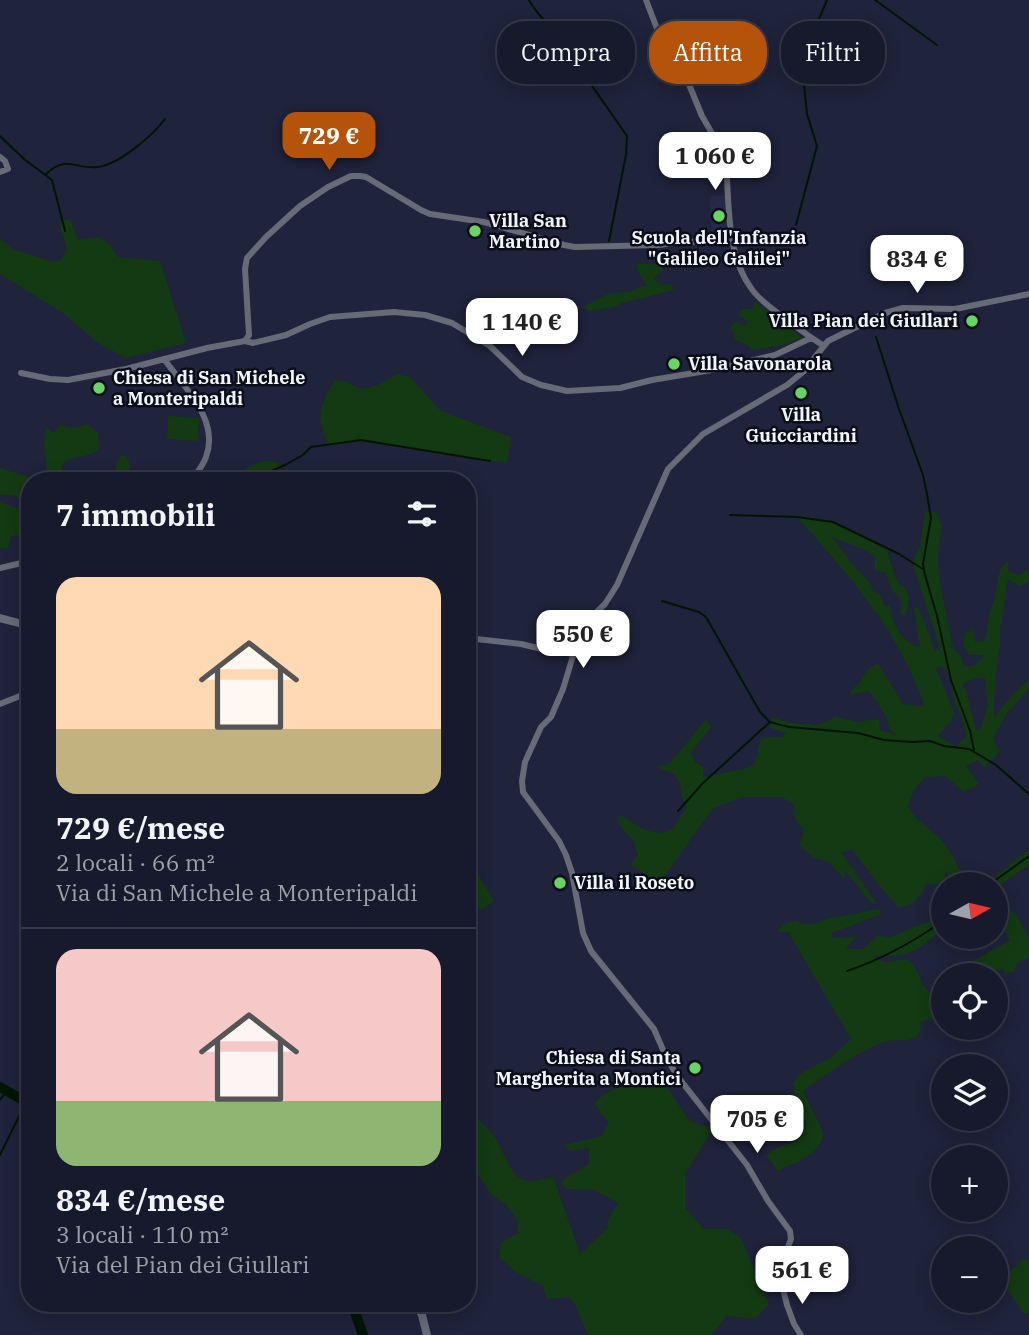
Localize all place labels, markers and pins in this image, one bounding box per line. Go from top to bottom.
pin: 729 € [280,113,378,172]
pin: 1 060 € [650,132,780,192]
marker: Scuola dell'Infanzia "Galileo Galilei" [711,208,727,224]
place label: Villa San Martino [489,209,567,253]
marker: Villa San Martino [467,223,483,239]
place label: Scuola dell'Infanzia "Galileo Galilei" [632,226,806,270]
pin: 834 € [868,236,966,295]
pin: 1 140 € [457,298,587,358]
place label: Villa Pian dei Giullari [769,309,958,332]
marker: Villa Pian dei Giullari [964,313,980,329]
place label: Villa Savonarola [688,352,832,375]
marker: Villa Savonarola [666,356,682,372]
place label: Chiesa di San Michele a Monteripaldi [113,366,306,410]
marker: Chiesa di San Michele a Monteripaldi [91,380,107,396]
marker: Villa Guicciardini [793,385,809,401]
place label: Villa Guicciardini [745,403,857,447]
pin: 550 € [534,610,632,670]
place label: Villa il Roseto [574,871,694,894]
marker: Villa il Roseto [552,875,568,891]
place label: Chiesa di Santa Margherita a Montici [496,1046,681,1090]
marker: Chiesa di Santa Margherita a Montici [687,1060,703,1076]
pin: 705 € [708,1096,806,1155]
pin: 561 € [753,1246,851,1306]

